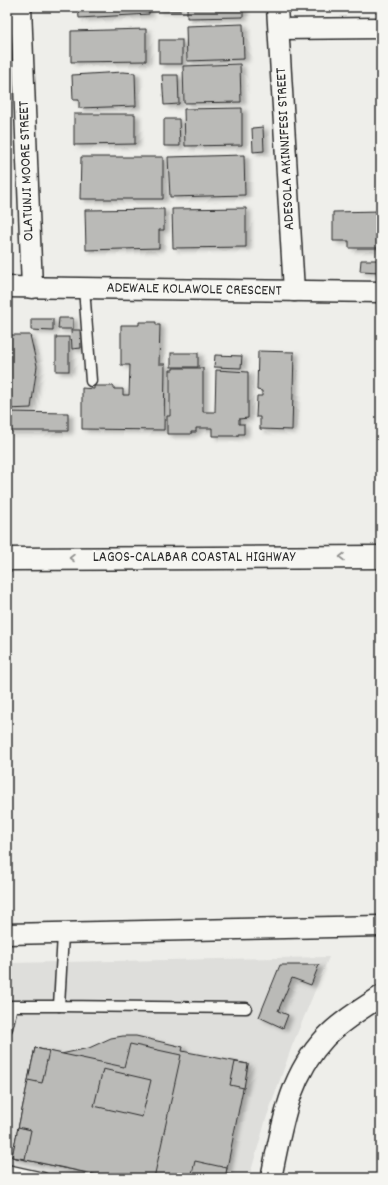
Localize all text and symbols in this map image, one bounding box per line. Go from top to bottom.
street label: ADESOLA AKINNIFESI STREET [271,67,301,231]
street label: OLATUNJI MOORE STREET [14,101,40,241]
street label: ADEWALE KOLAWOLE CRESCENT [106,277,282,303]
street label: LAGOS-CALABAR COASTAL HIGHWAY [93,547,296,569]
one-way arrow [339,553,345,561]
one-way arrow [69,554,75,562]

